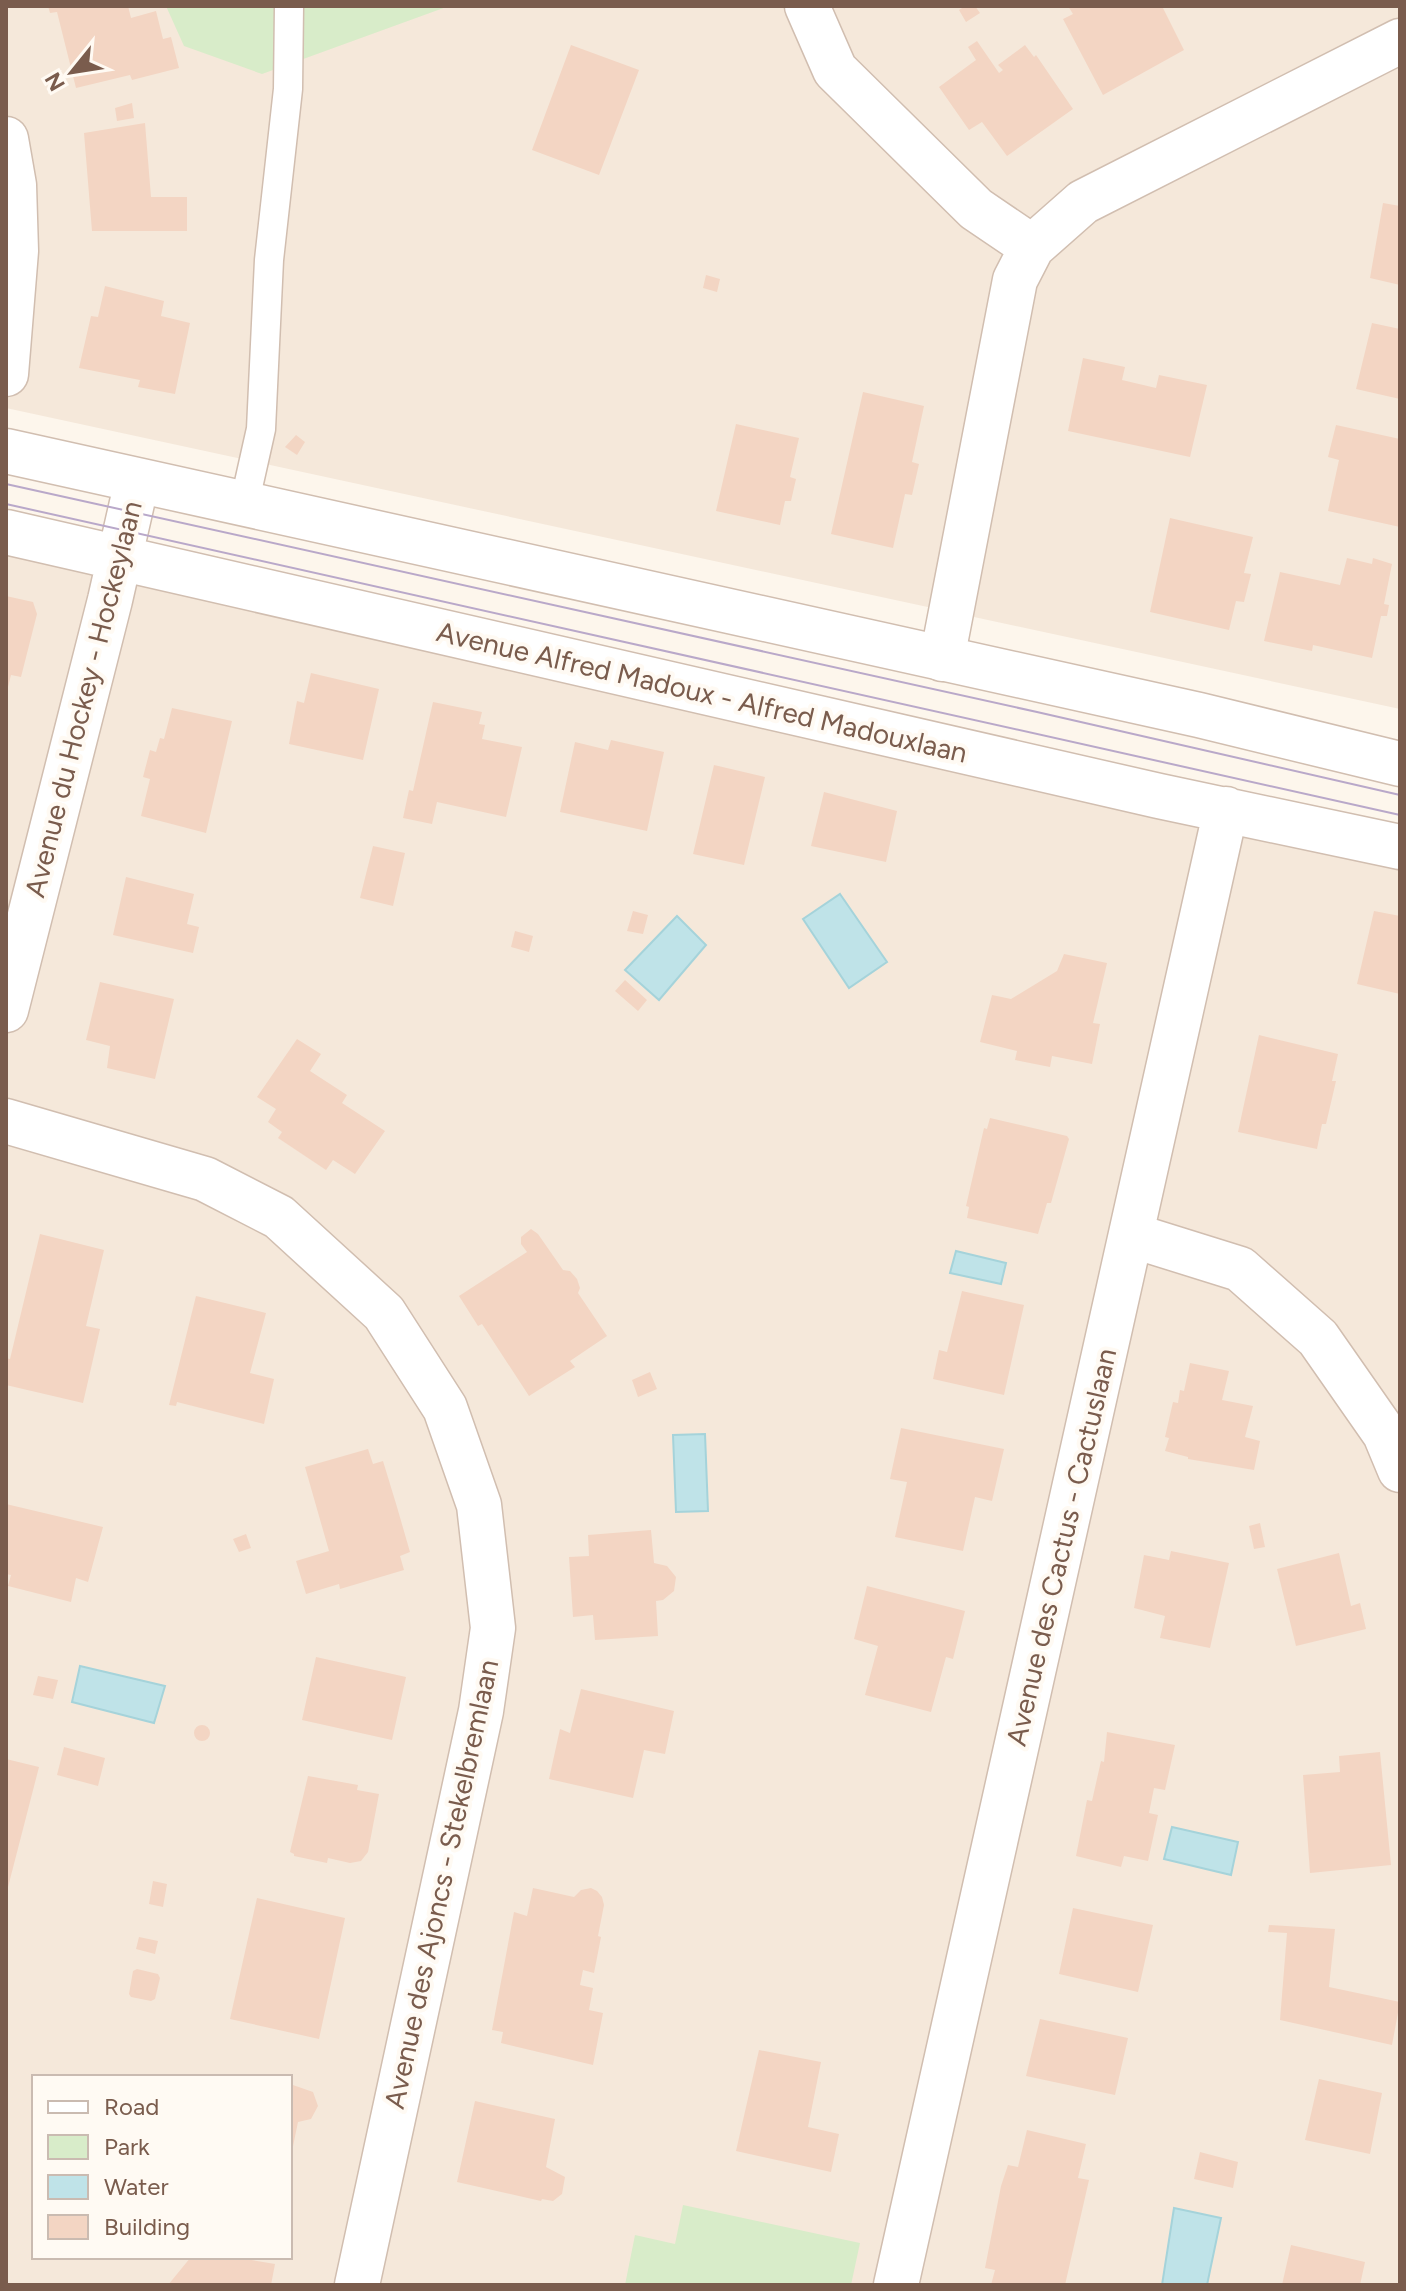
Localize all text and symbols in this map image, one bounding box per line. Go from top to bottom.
north arrow [32,32,112,112]
text: N [39,68,71,96]
street label: Avenue du Hockey - Hockeylaan [17,497,149,901]
street label: Avenue Alfred Madoux - Alfred Madouxlaan [433,614,971,770]
street label: Avenue des Cactus - Cactuslaan [999,1345,1123,1749]
street label: Avenue des Ajoncs - Stekelbremlaan [377,1656,505,2112]
legend [32,2075,292,2259]
text: Road [104,2092,159,2121]
text: Park [104,2132,150,2161]
text: Water [104,2172,169,2201]
text: Building [104,2212,190,2241]

